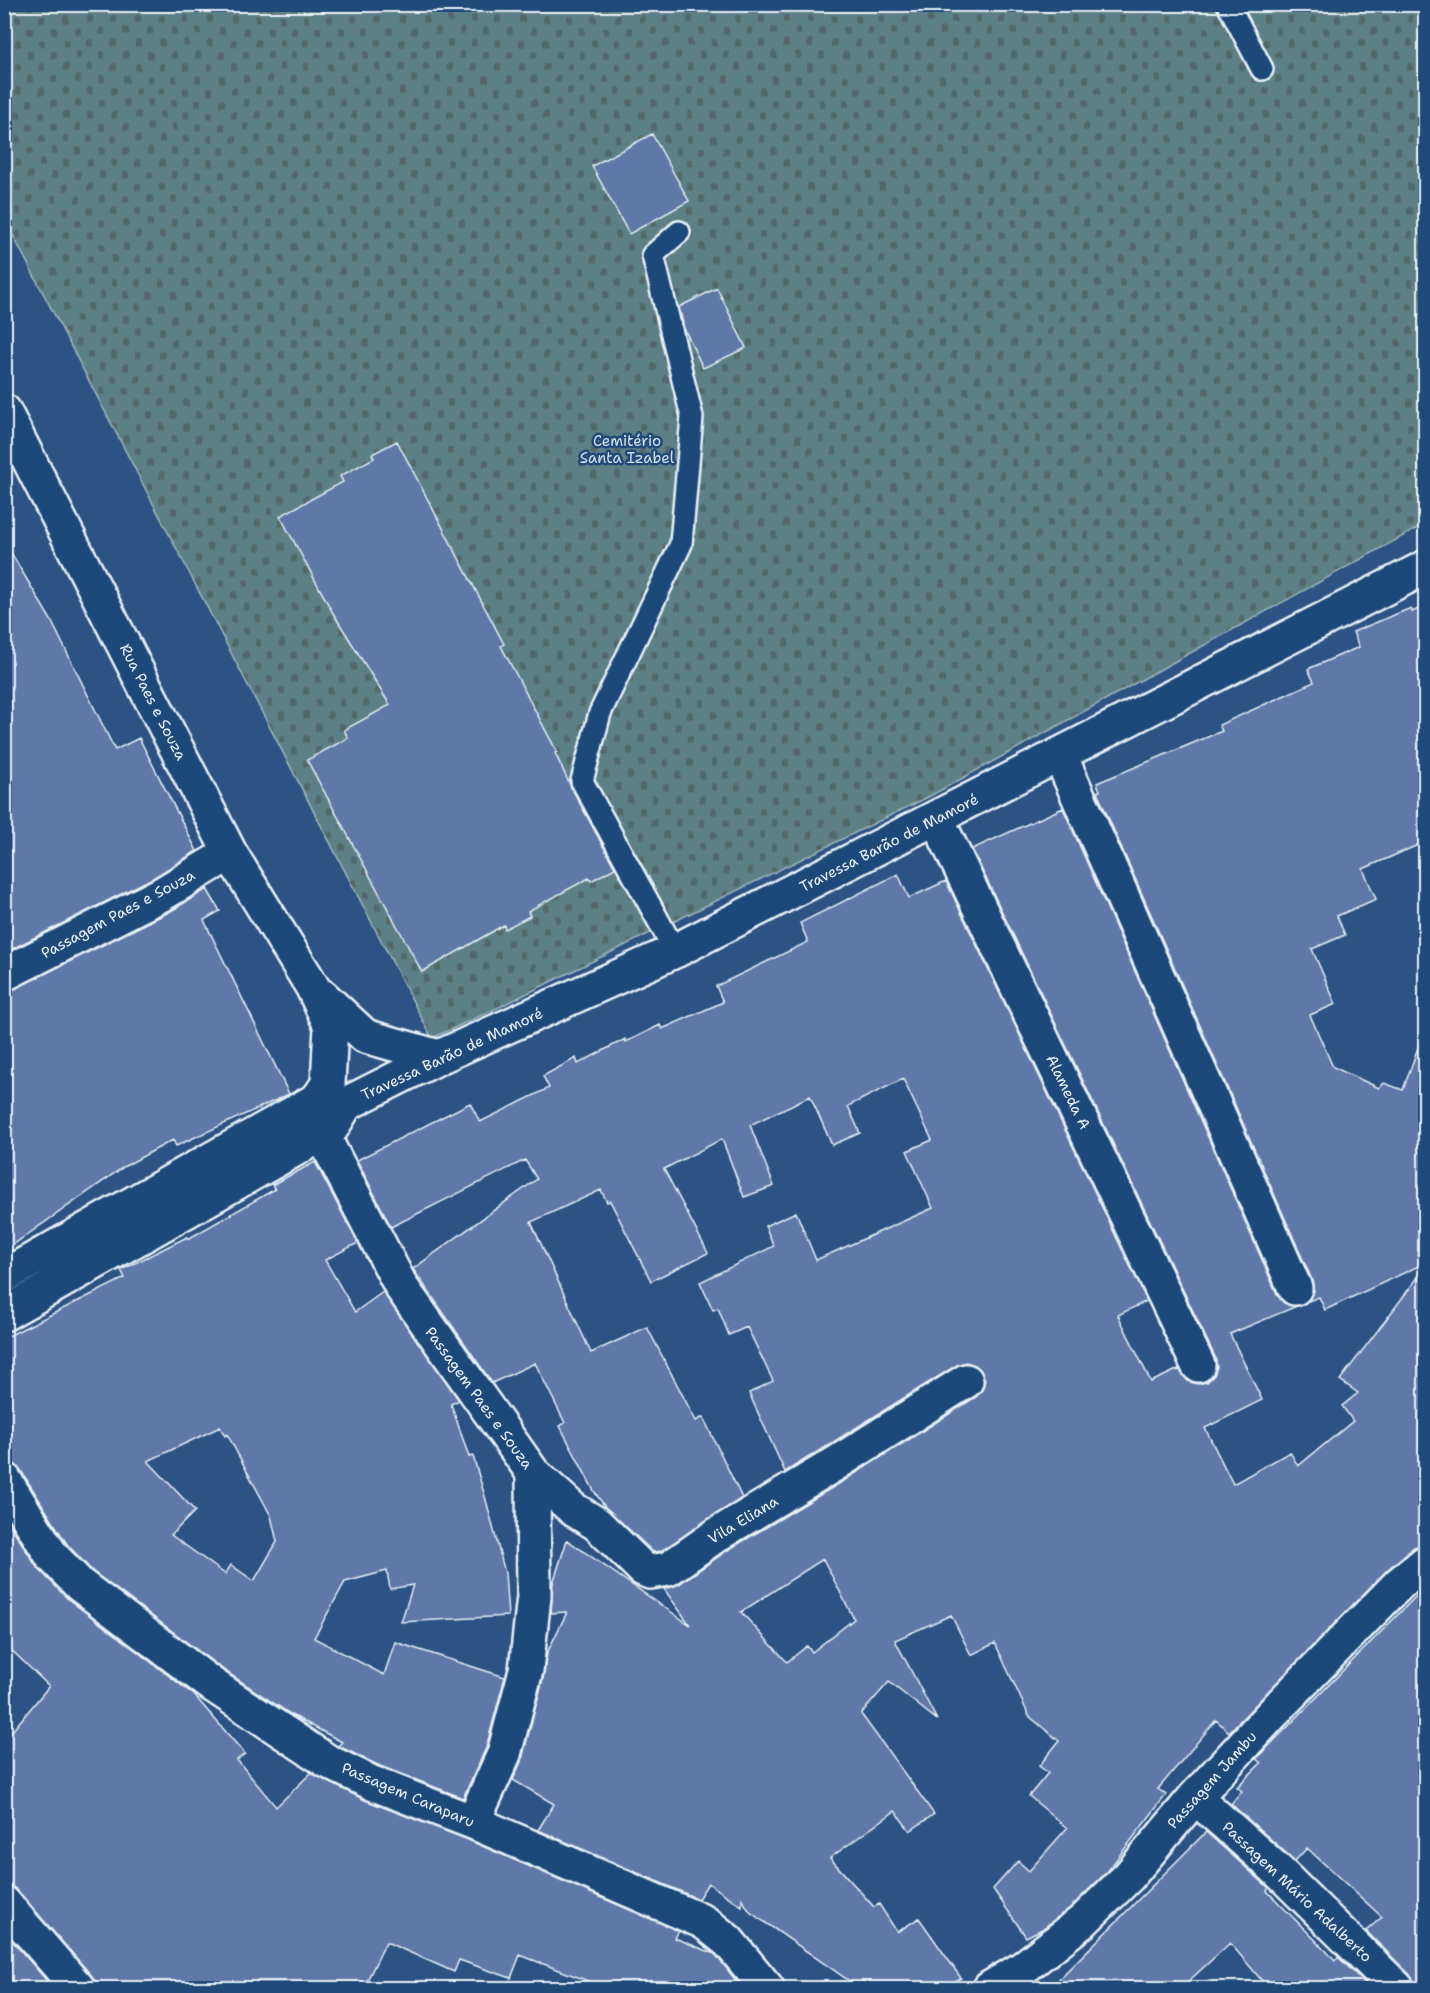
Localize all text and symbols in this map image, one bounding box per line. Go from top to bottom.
park label: Cemitério Santa Izabel [580,431,675,468]
street label: Rua Paes e Souza [115,640,191,764]
street label: Travessa Barão de Mamoré [796,789,982,897]
street label: Passagem Paes e Souza [38,865,199,963]
street label: Travessa Barão de Mamoré [358,1003,546,1105]
street label: Alameda A [1041,1051,1095,1133]
street label: Passagem Paes e Souza [421,1323,538,1474]
street label: Vila Eliana [704,1491,782,1549]
street label: Passagem Jambu [1163,1727,1261,1833]
street label: Passagem Caraparu [338,1758,478,1832]
street label: Passagem Mário Adalberto [1218,1817,1376,1967]

